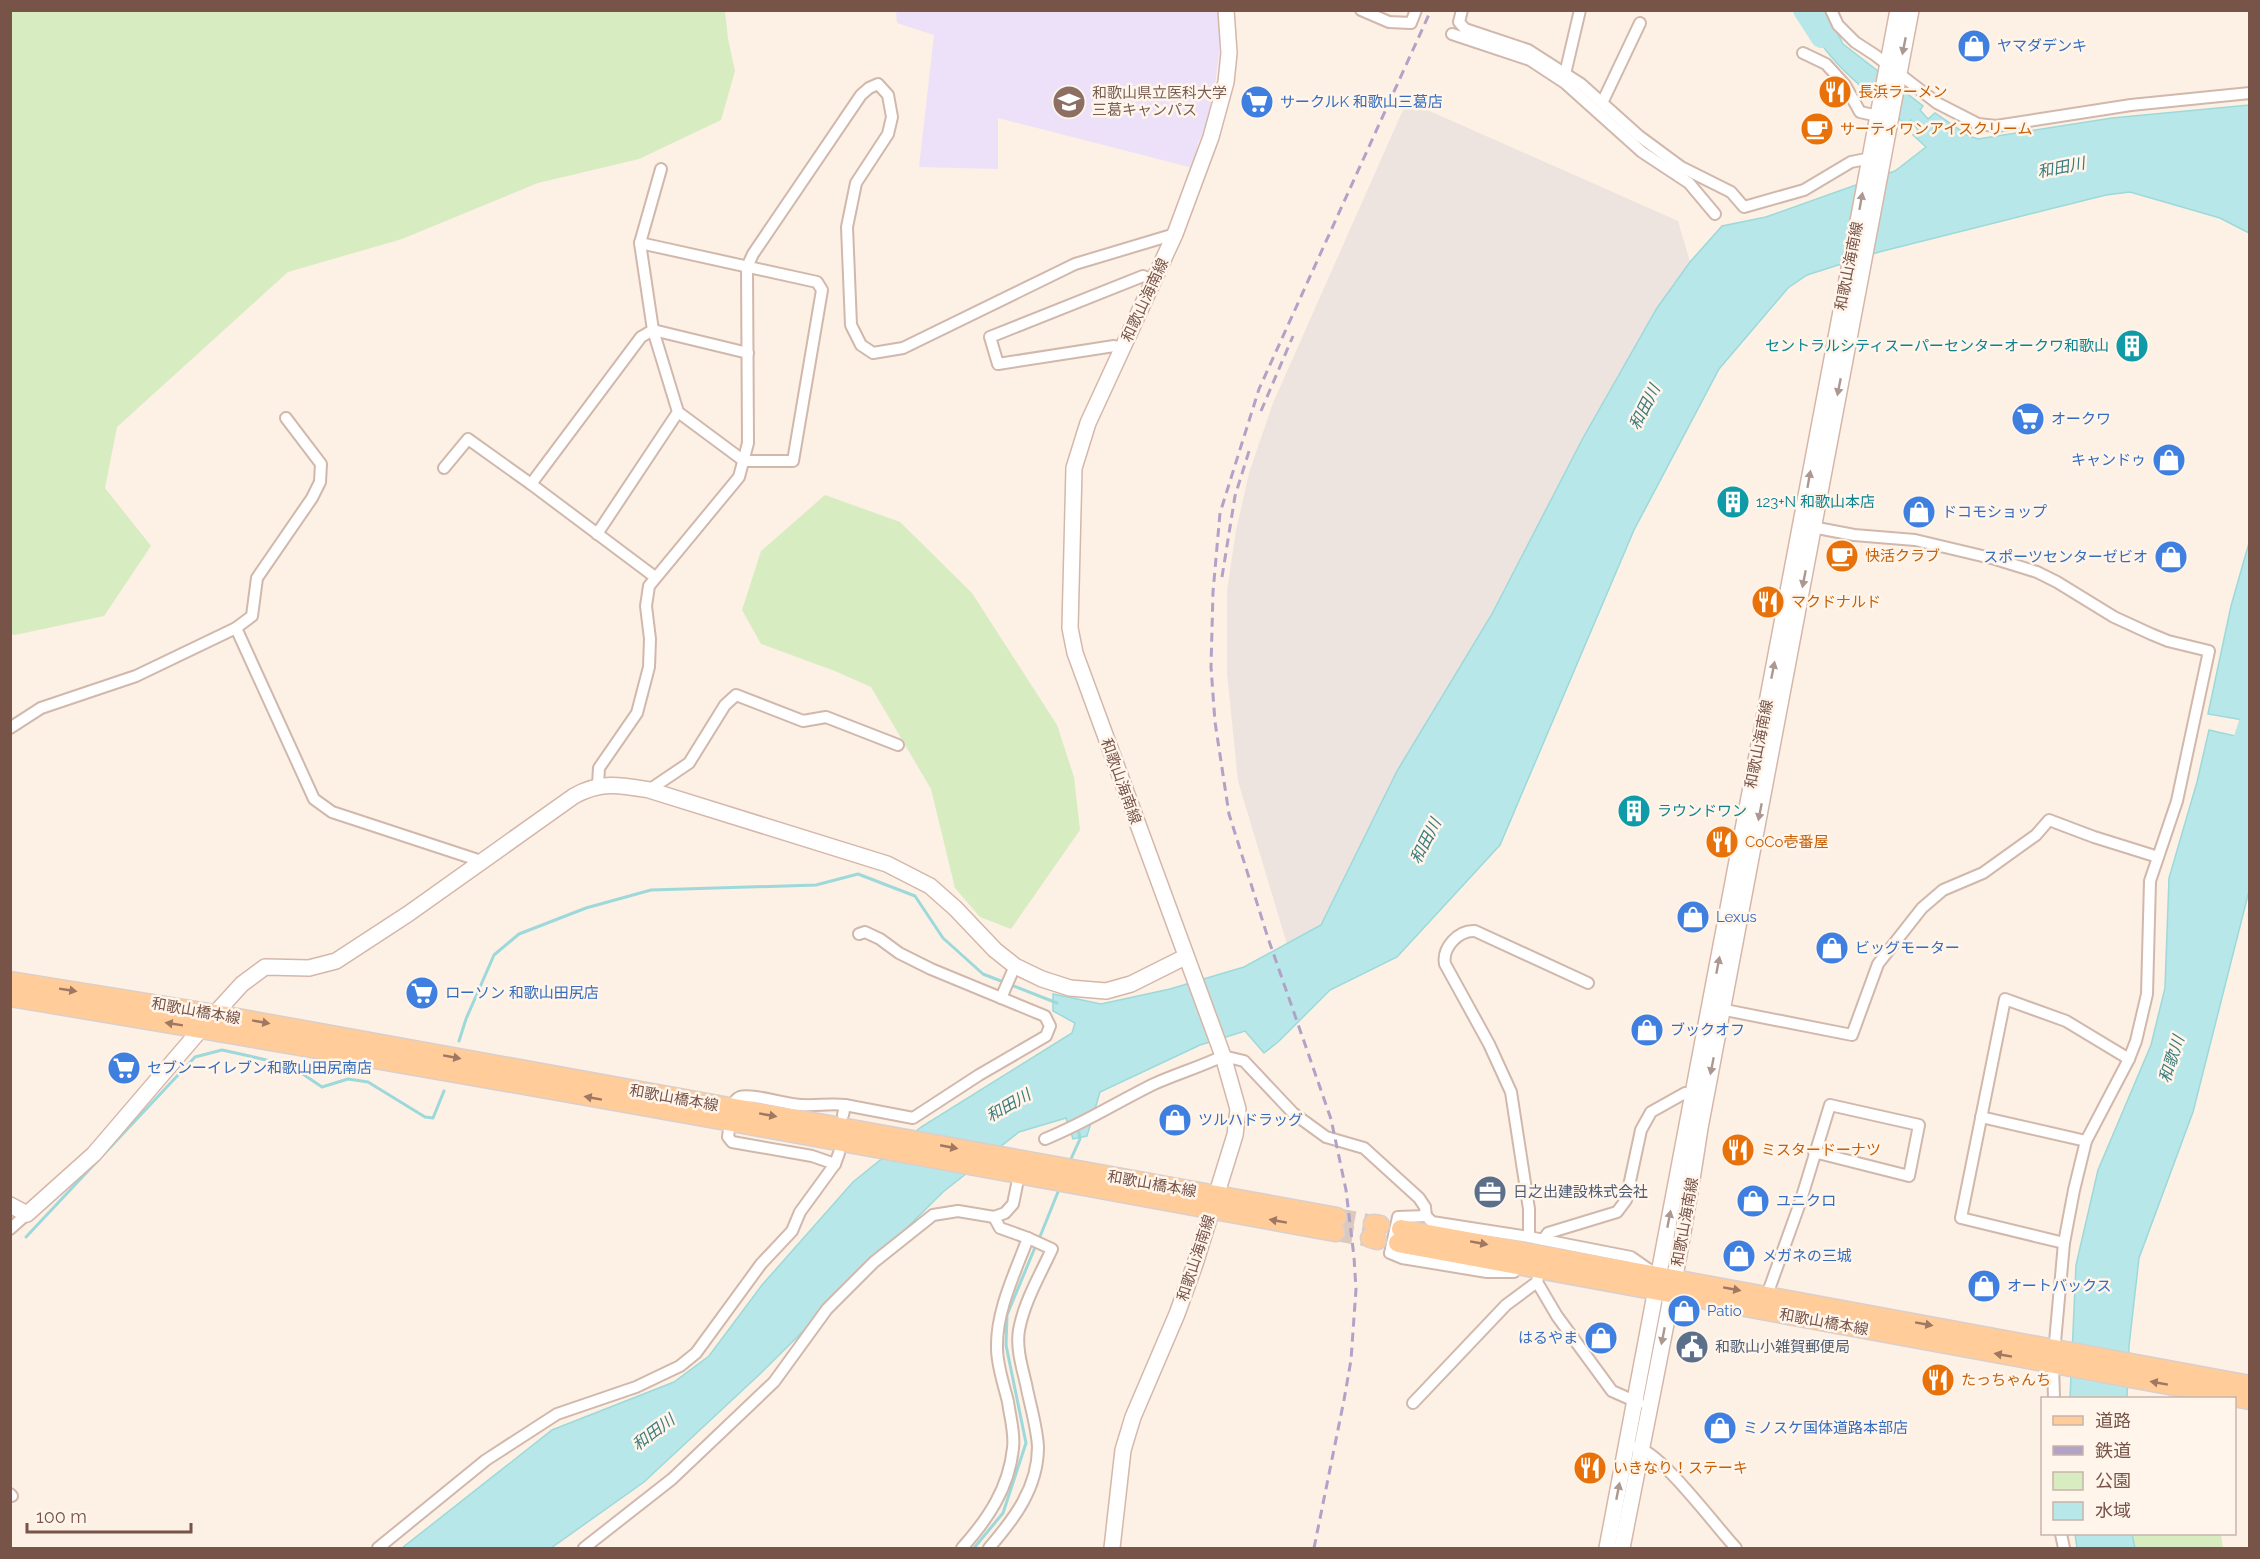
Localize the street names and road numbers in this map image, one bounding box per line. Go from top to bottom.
street label: 和歌山海南線 [1832,220,1866,312]
street label: 和歌山海南線 [1118,255,1172,345]
street label: 和歌山海南線 [1742,698,1776,790]
street label: 和歌山海南線 [1097,736,1145,826]
street label: 和歌山橋本線 [150,994,242,1028]
street label: 和歌山橋本線 [628,1081,720,1115]
street label: 和歌山橋本線 [1106,1167,1198,1201]
street label: 和歌山海南線 [1668,1176,1702,1268]
street label: 和歌山海南線 [1174,1212,1218,1304]
street label: 和歌山橋本線 [1778,1305,1870,1339]

